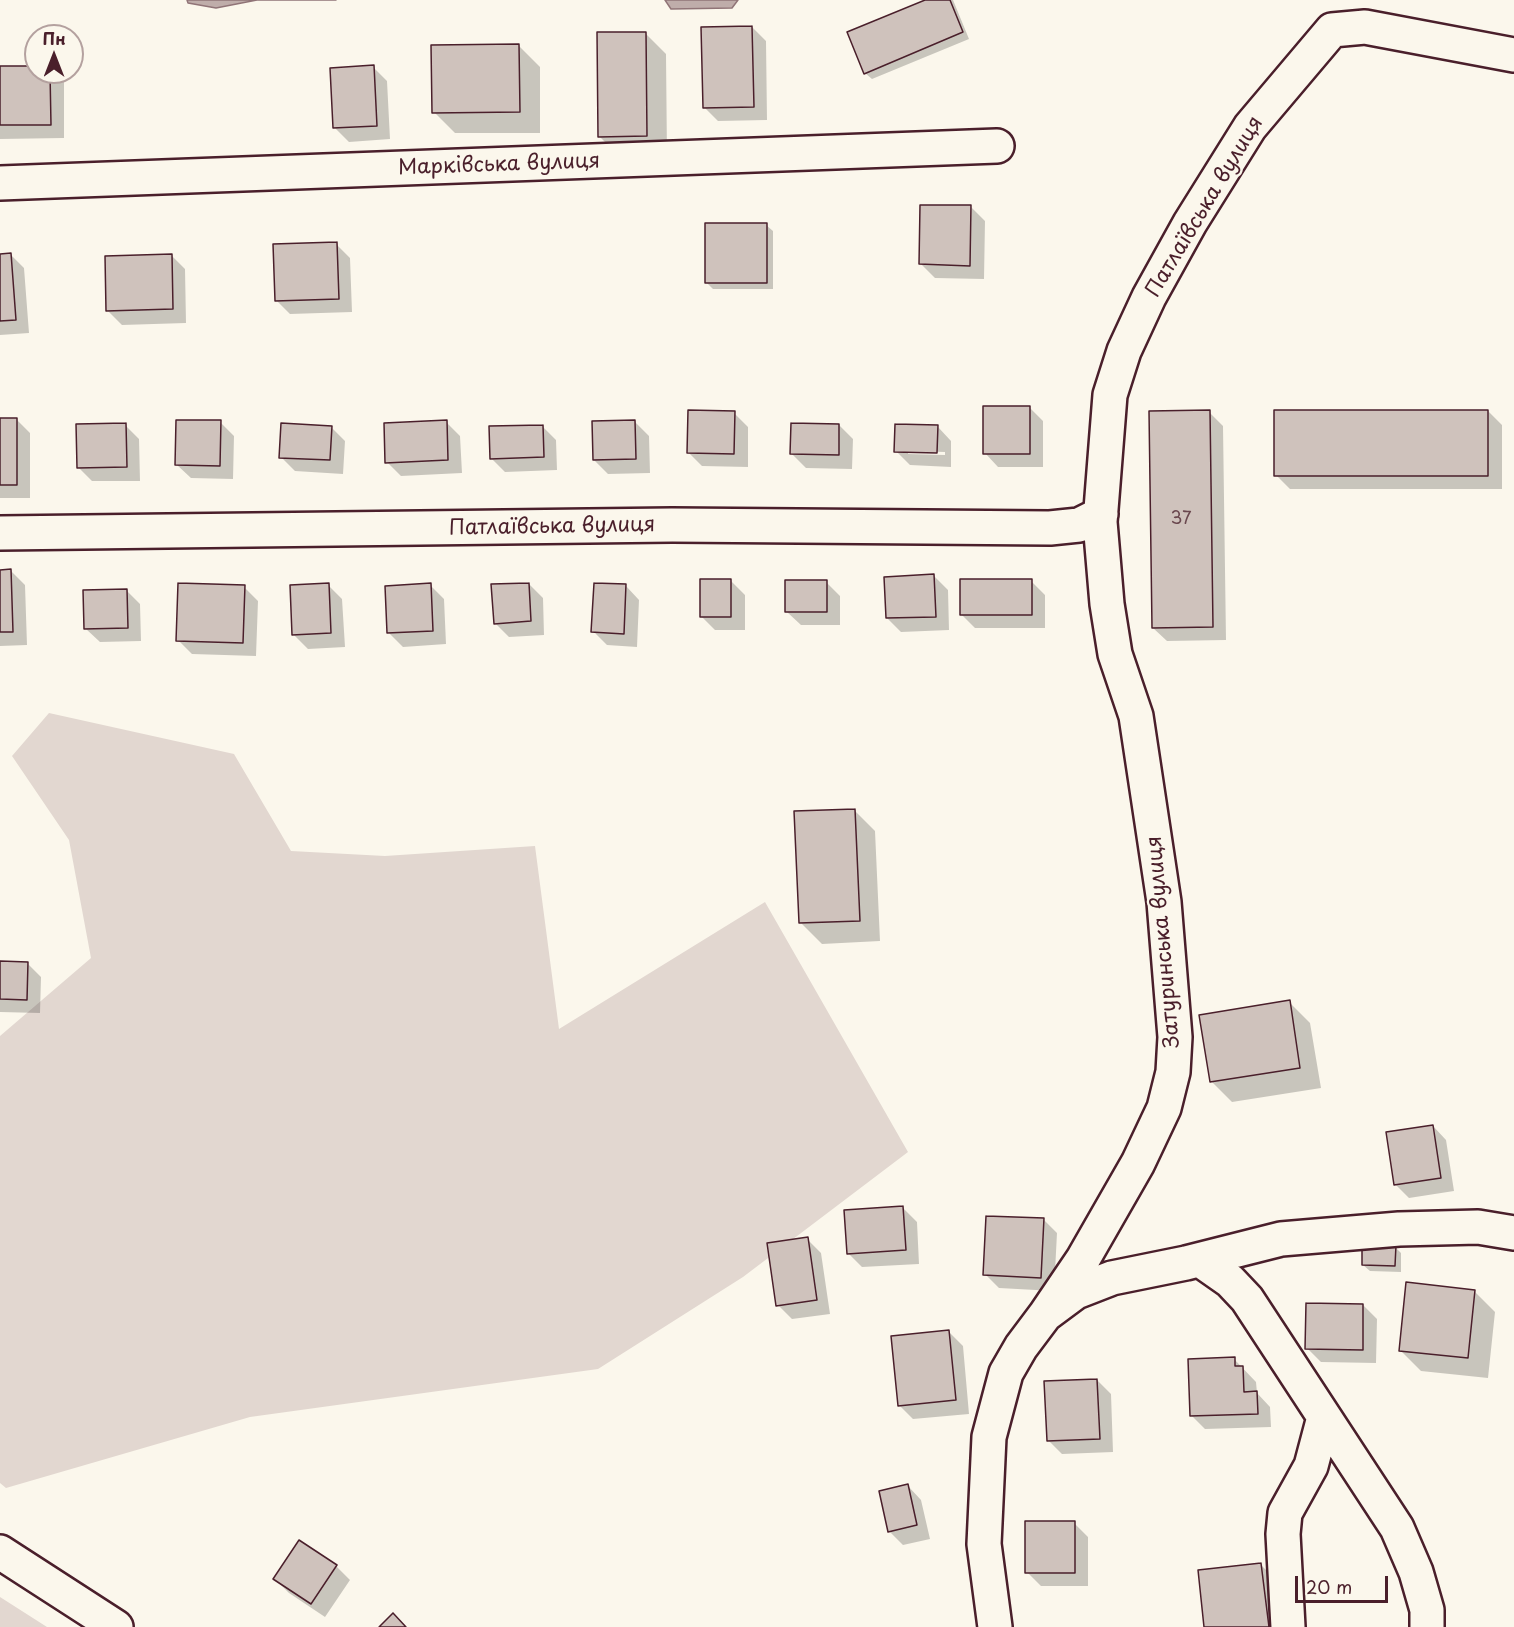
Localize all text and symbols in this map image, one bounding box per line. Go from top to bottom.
north arrow [24,24,84,84]
text: Пн [42,26,66,50]
street label: Патлаївська вулиця [1141,112,1269,302]
street label: Марківська вулиця [398,149,600,181]
house number: 37 [1170,508,1192,530]
street label: Патлаївська вулиця [449,513,655,541]
street label: Затуринська вулиця [1142,835,1186,1049]
scale bar [1298,1564,1391,1602]
text: 20 m [1306,1573,1352,1600]

